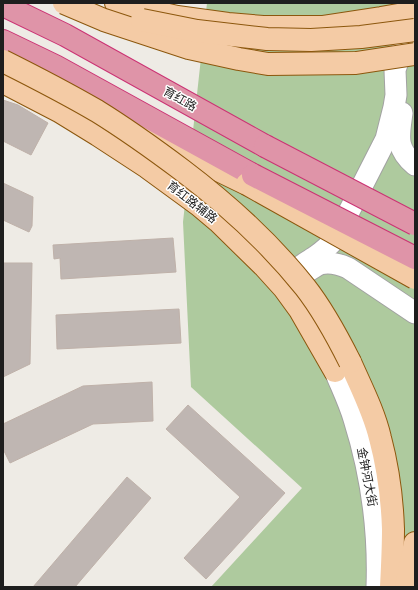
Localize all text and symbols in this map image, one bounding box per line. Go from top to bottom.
street label: 育红路 [160,82,200,116]
street label: 育红路辅路 [163,176,221,228]
street label: 金钟河大街 [352,446,382,508]

